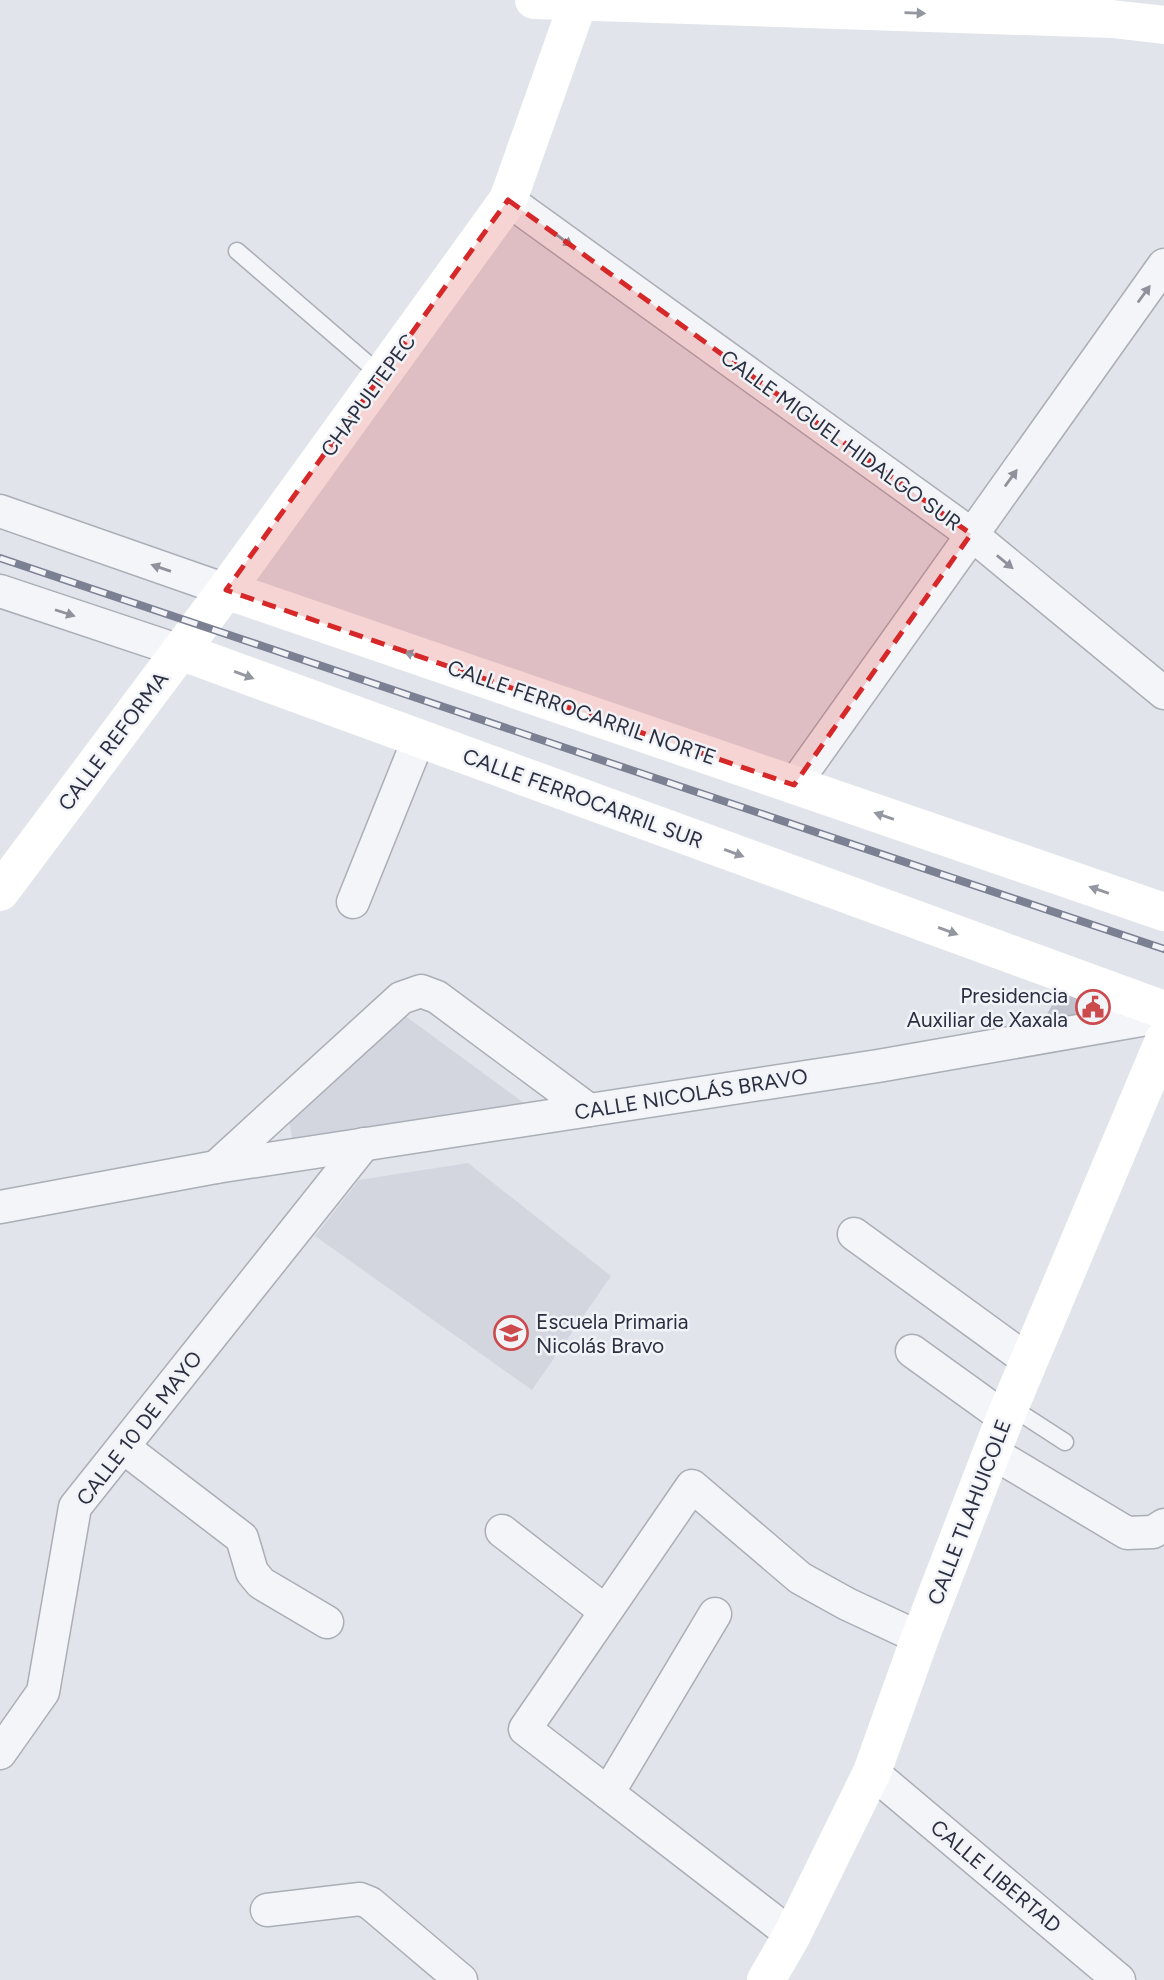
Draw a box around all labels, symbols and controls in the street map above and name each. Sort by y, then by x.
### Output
one-way arrow [905,7,927,18]
one-way arrow [555,232,573,246]
one-way arrow [1136,285,1150,303]
street label: CHAPULTEPEC [315,329,421,461]
street label: CALLE MIGUEL HIDALGO SUR [716,344,966,536]
one-way arrow [1004,469,1018,488]
one-way arrow [995,554,1013,569]
one-way arrow [151,562,172,573]
one-way arrow [54,608,75,619]
one-way arrow [403,649,424,660]
street label: CALLE FERROCARRIL NORTE [444,654,720,770]
street label: CALLE REFORMA [53,667,173,815]
one-way arrow [234,670,255,681]
street label: CALLE FERROCARRIL SUR [460,743,706,853]
one-way arrow [873,810,894,821]
one-way arrow [724,848,745,859]
one-way arrow [1089,884,1110,894]
one-way arrow [938,926,959,937]
place label: Presidencia Auxiliar de Xaxala [907,983,1068,1032]
public building icon: Presidencia Auxiliar de Xaxala [1074,988,1112,1026]
street label: CALLE NICOLÁS BRAVO [573,1063,809,1125]
place label: Escuela Primaria Nicolás Bravo [536,1309,689,1358]
school or university icon: Escuela Primaria Nicolás Bravo [492,1314,530,1352]
street label: CALLE 10 DE MAYO [71,1346,207,1510]
street label: CALLE TLAHUICOLE [922,1416,1016,1608]
street label: CALLE LIBERTAD [926,1814,1066,1938]

